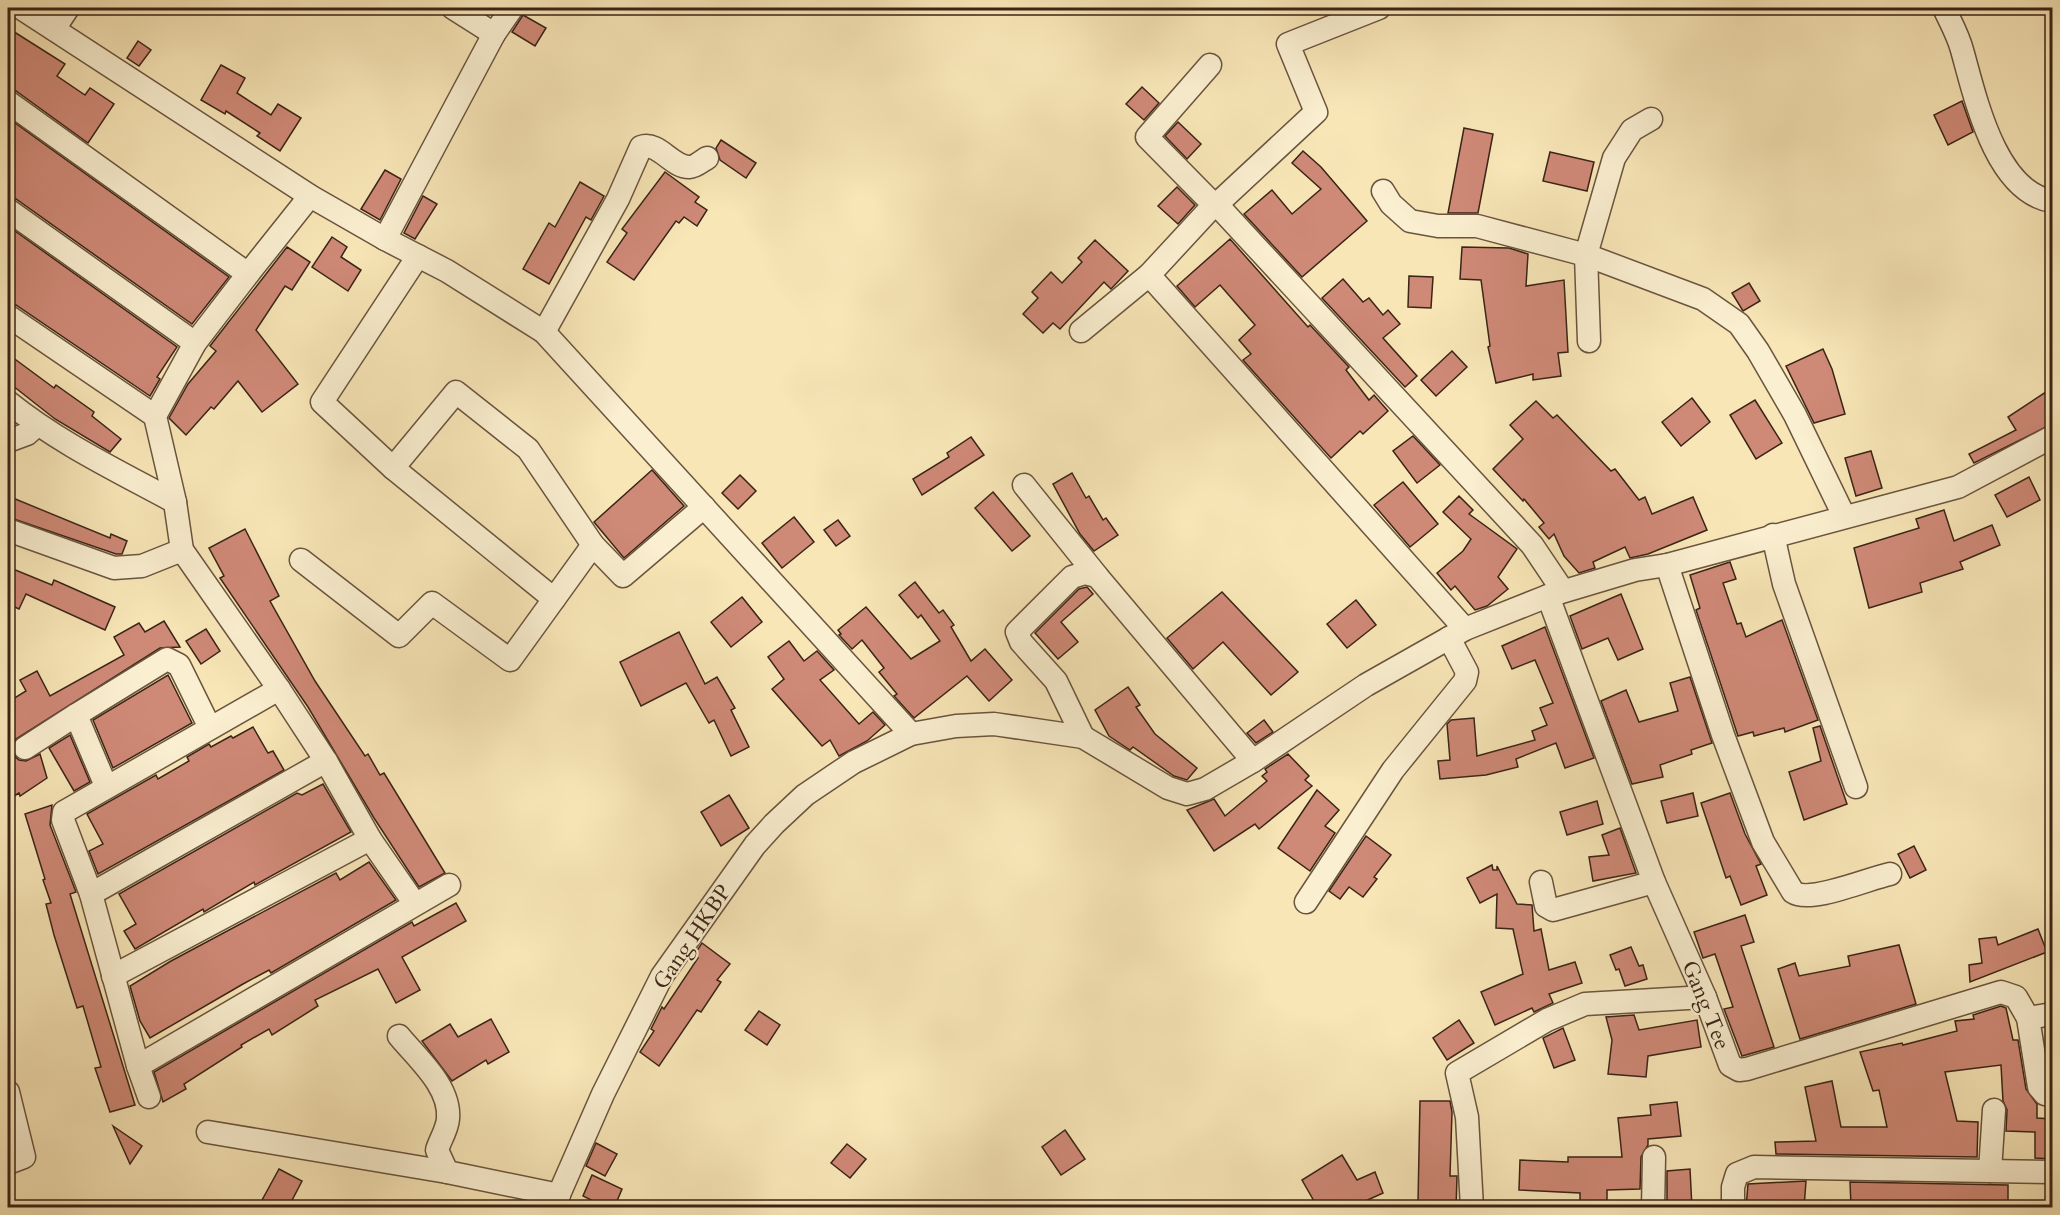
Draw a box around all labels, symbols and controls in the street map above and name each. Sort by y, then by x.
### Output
street label: Gang HKBP [646,879,738,995]
street label: Gang Tee [1675,956,1737,1054]

